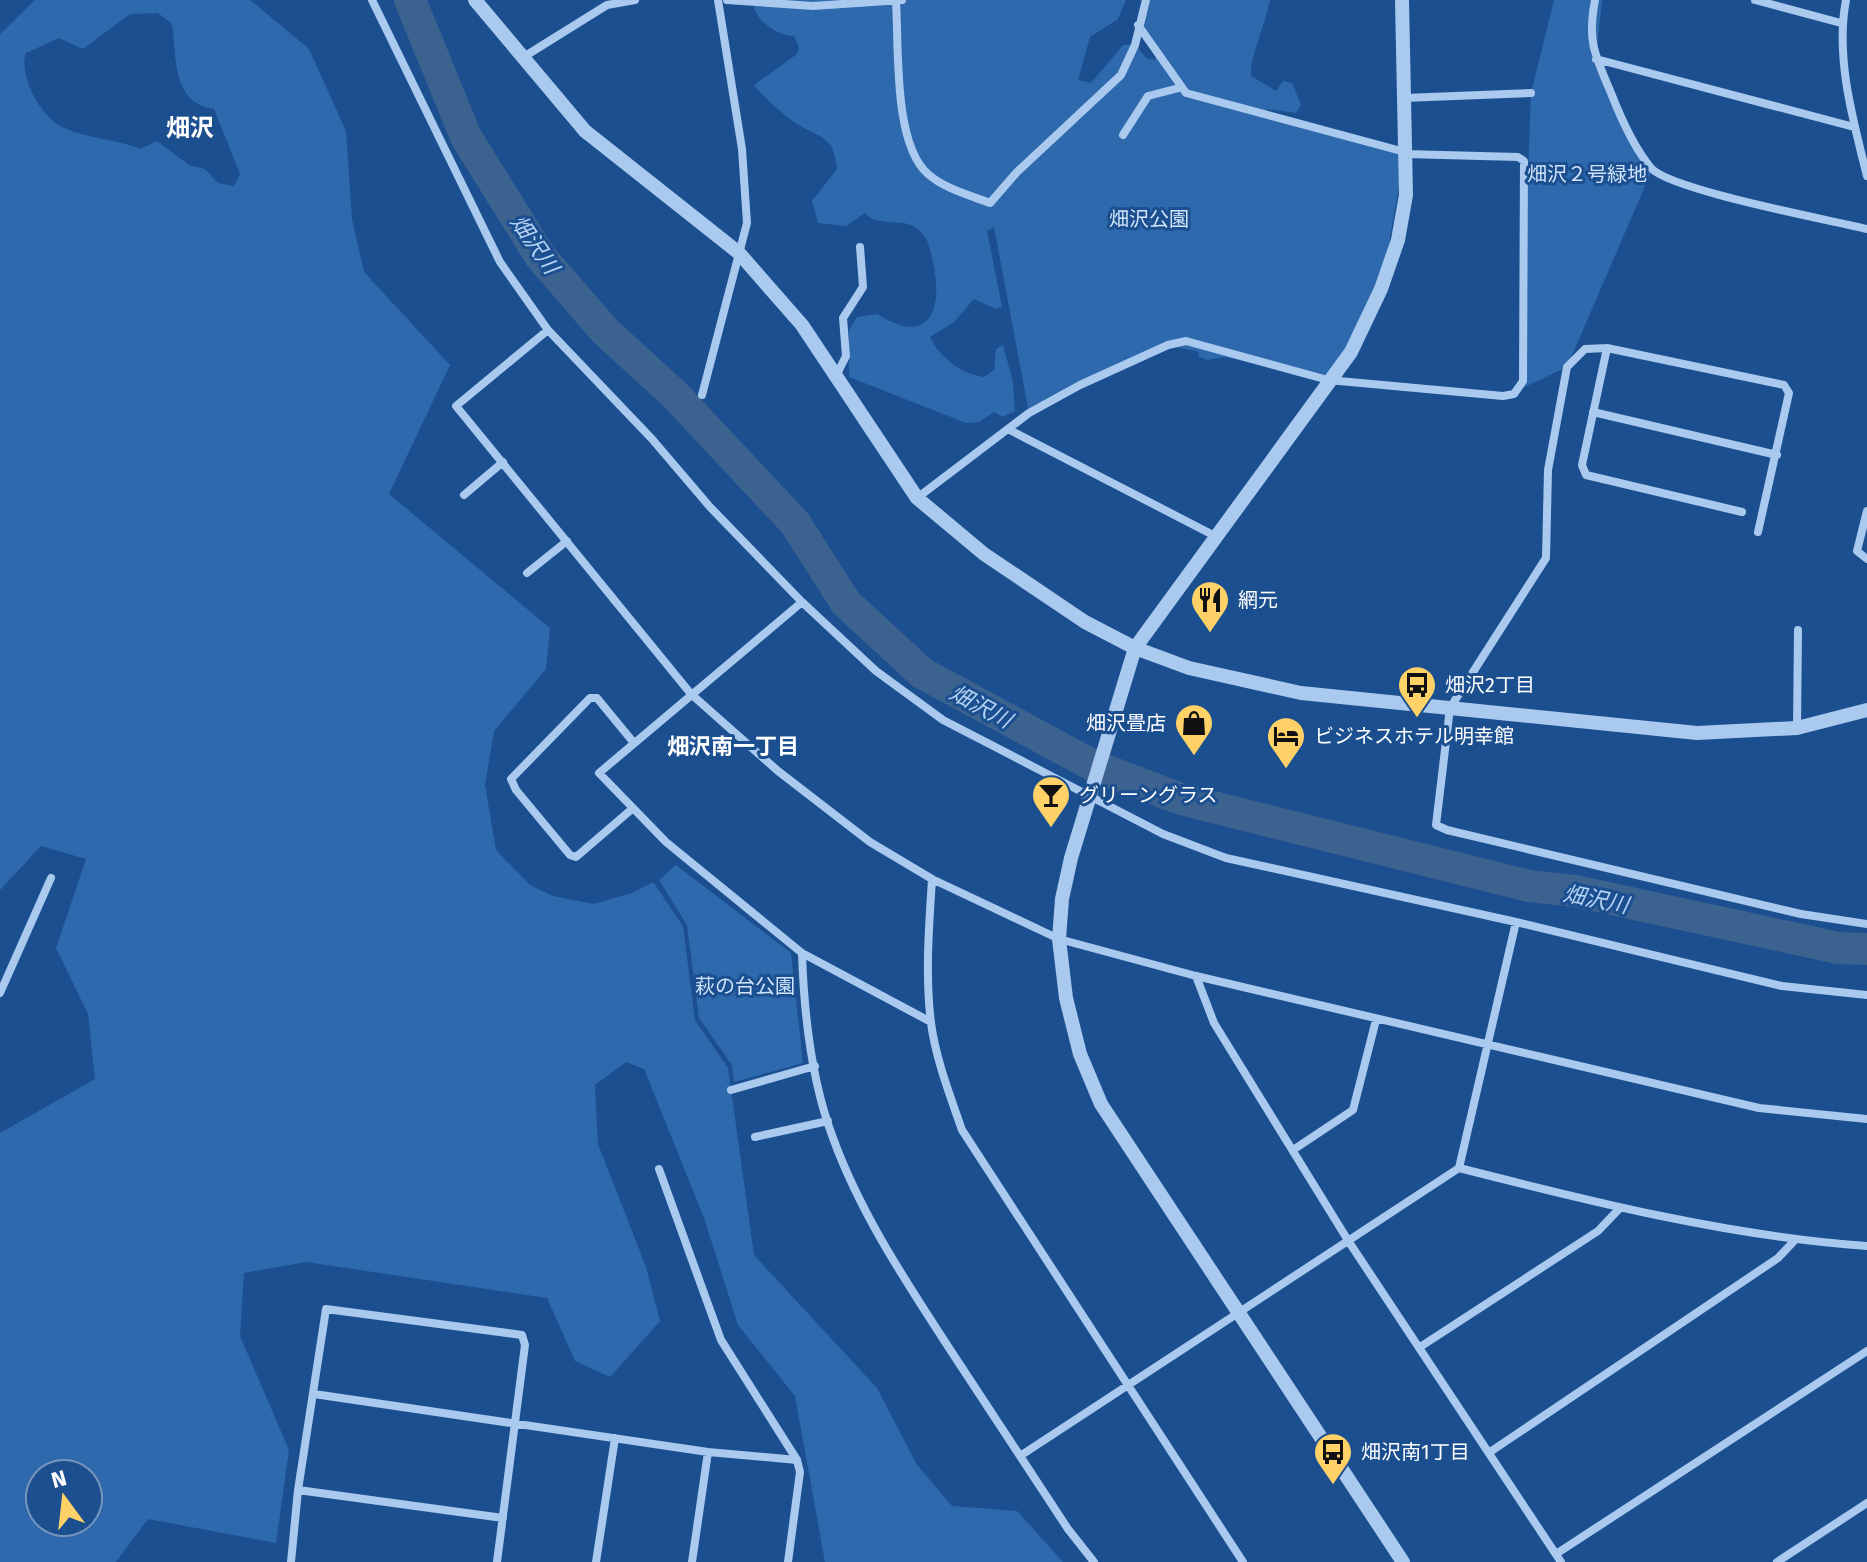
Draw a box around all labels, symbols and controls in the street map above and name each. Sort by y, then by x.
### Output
district label: 畑沢 [166,114,214,142]
park label: 畑沢２号緑地 [1527,162,1647,186]
park label: 畑沢公園 [1109,207,1189,231]
water label: 畑沢川 [505,210,566,281]
restaurant icon: 網元 [1189,579,1231,634]
place label: 網元 [1238,588,1278,612]
bus stop icon: 畑沢2丁目 [1396,664,1438,719]
place label: 畑沢2丁目 [1445,673,1535,697]
water label: 畑沢川 [945,679,1018,735]
shop icon: 畑沢畳店 [1173,702,1215,757]
place label: 畑沢畳店 [1086,711,1166,735]
hotel icon: ビジネスホテル明幸館 [1265,715,1307,770]
place label: ビジネスホテル明幸館 [1314,724,1514,748]
district label: 畑沢南一丁目 [667,733,799,760]
bar icon: グリーングラス [1030,774,1072,829]
place label: グリーングラス [1079,783,1218,807]
water label: 畑沢川 [1561,880,1633,919]
park label: 萩の台公園 [695,974,795,998]
bus stop icon: 畑沢南1丁目 [1312,1431,1354,1486]
place label: 畑沢南1丁目 [1361,1440,1470,1464]
north arrow [24,1458,104,1538]
text: N [48,1464,69,1494]

